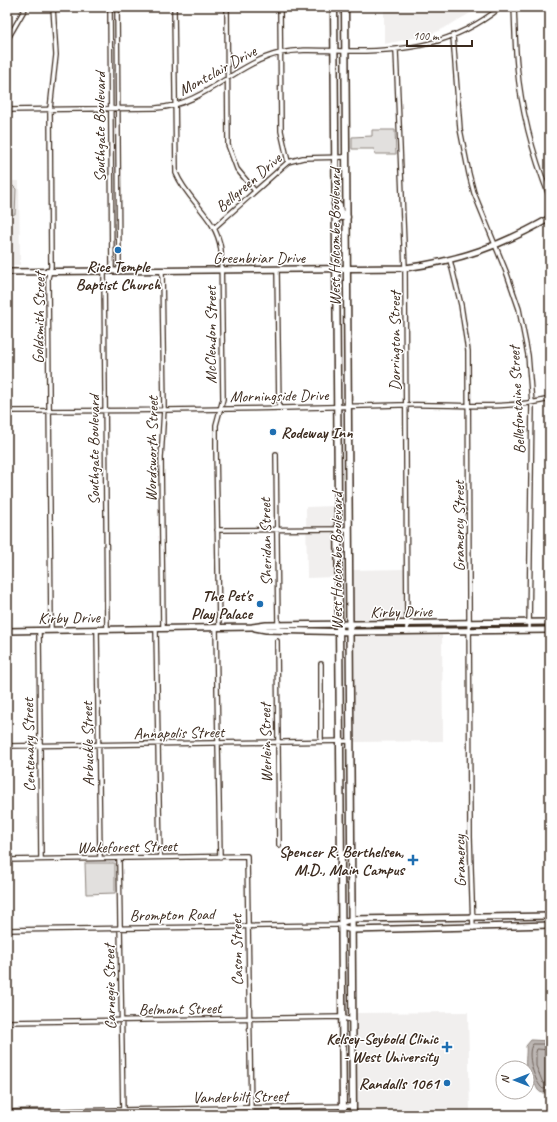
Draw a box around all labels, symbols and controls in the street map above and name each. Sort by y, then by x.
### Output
scale bar [407,22,472,48]
text: 100 m [413,28,440,44]
street label: Montclair Drive [175,40,262,100]
street label: Southgate Boulevard [90,69,110,182]
street label: Bellgreen Drive [212,148,287,217]
street label: West Holcombe Boulevard [325,166,345,306]
marker: Rice Temple Baptist Church [113,245,123,255]
street label: Greenbriar Drive [213,248,307,268]
place label: Rice Temple Baptist Church [76,257,161,295]
street label: Goldsmith Street [28,270,50,364]
street label: McClendon Street [201,285,221,384]
street label: Dorrington Street [385,289,405,391]
street label: Bellefontaine Street [504,343,530,454]
street label: Morningside Drive [230,385,330,407]
street label: Southgate Boulevard [84,392,104,505]
street label: Wordsworth Street [141,394,163,502]
place label: Rodeway Inn [281,423,353,443]
marker: Rodeway Inn [268,427,278,437]
street label: Gramercy Street [449,479,469,571]
street label: West Holcombe Boulevard [327,490,347,630]
street label: Sheridan Street [255,496,277,586]
place label: The Pet's Play Palace [191,586,254,624]
marker: The Pet's Play Palace [255,599,265,609]
street label: Kirby Drive [370,601,434,623]
street label: Kirby Drive [38,607,102,629]
street label: Centenary Street [18,696,40,792]
street label: Arbuckle Street [77,700,99,786]
street label: Werlein Street [255,700,277,783]
street label: Annapolis Street [134,722,226,744]
street label: Gramercy [450,833,470,887]
street label: Wakeforest Street [77,836,179,858]
place label: Spencer R. Berthelsen, M.D., Main Campus [279,842,405,880]
marker: Spencer R. Berthelsen, M.D., Main Campus [407,854,419,866]
street label: Brompton Road [129,904,217,926]
street label: Cason Street [226,912,248,986]
street label: Carnegie Street [99,941,121,1030]
street label: Belmont Street [138,998,223,1020]
place label: Kelsey-Seybold Clinic - West University [326,1029,440,1067]
marker: Kelsey-Seybold Clinic - West University [441,1041,453,1053]
north arrow [495,1060,535,1100]
place label: Randalls 1061 [359,1074,441,1094]
text: N [498,1074,512,1083]
marker: Randalls 1061 [442,1078,452,1088]
street label: Vanderbilt Street [192,1086,290,1108]

